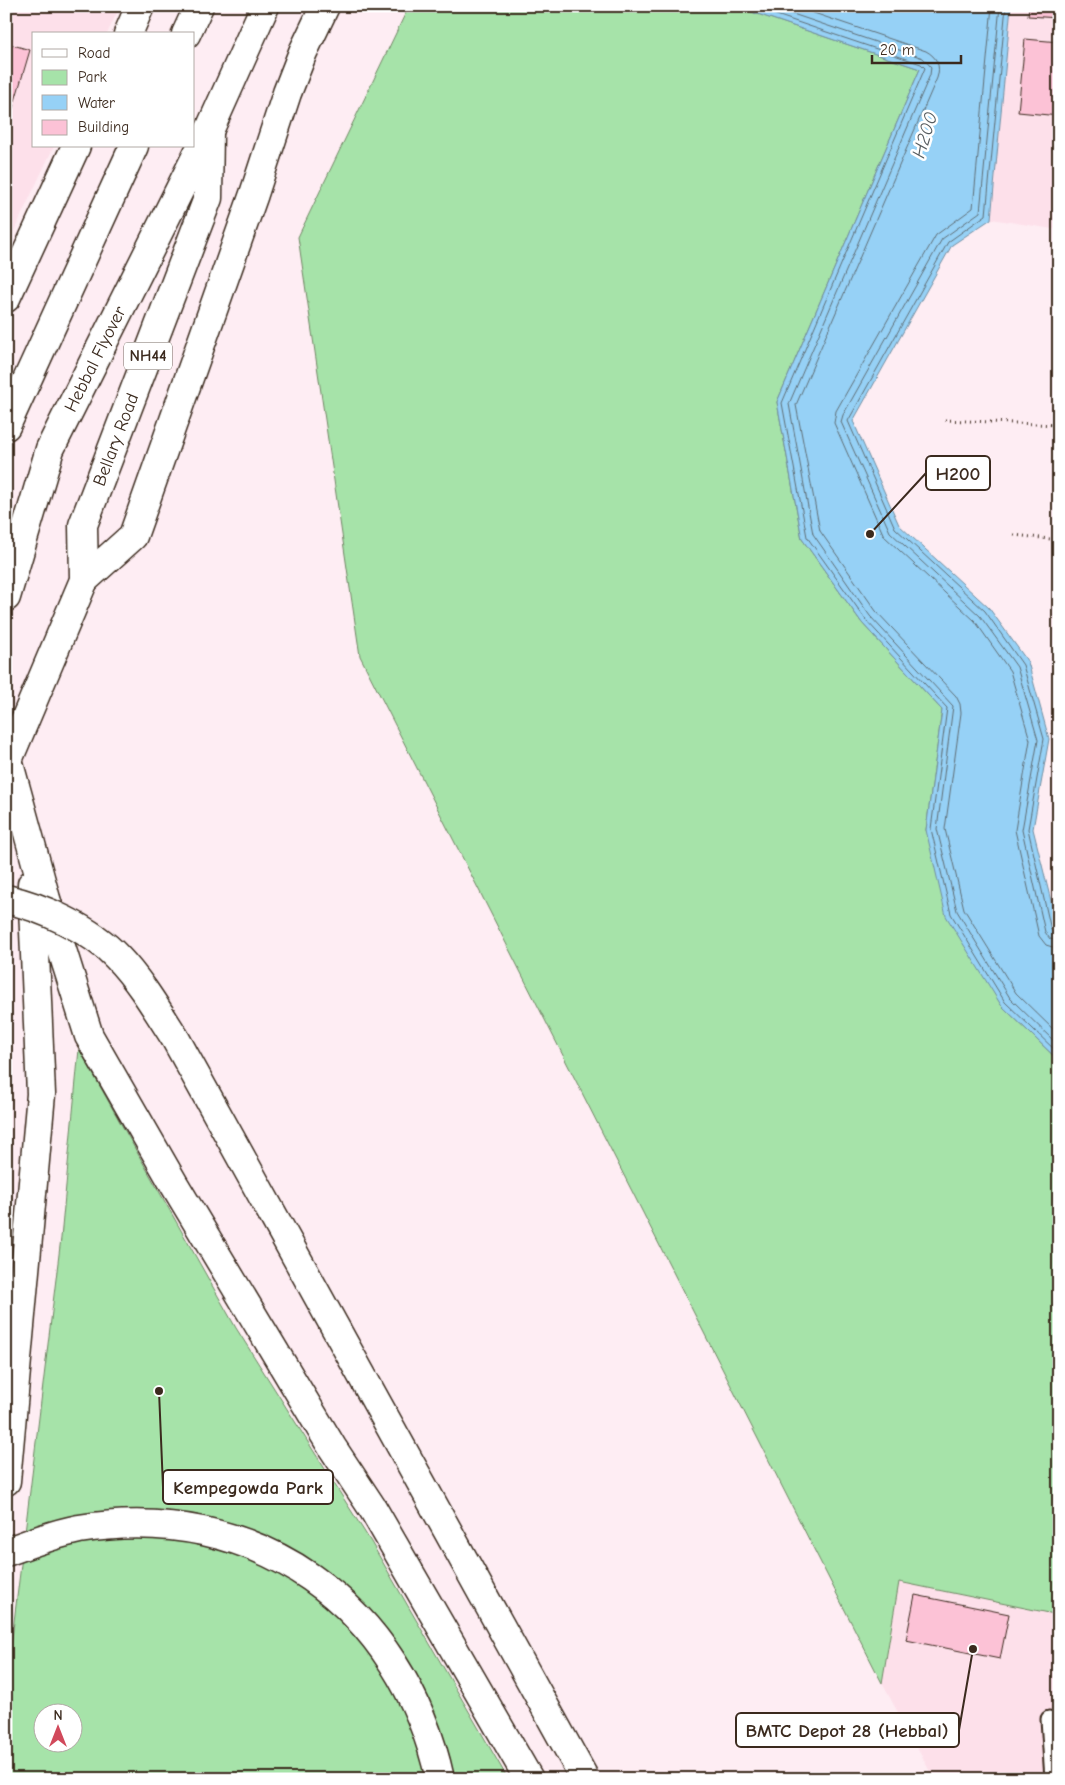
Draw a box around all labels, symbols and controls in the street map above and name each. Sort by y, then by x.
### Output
legend [32,32,195,148]
scale bar [872,32,961,64]
text: 20 m [880,41,914,59]
text: Road [78,44,110,62]
text: Park [78,68,107,86]
text: Water [78,94,115,112]
water label: H200 [908,109,942,161]
text: Building [78,118,129,136]
street label: Hebbal Flyover [60,302,131,415]
road number: NH44 [124,342,172,370]
street label: Bellary Road [88,390,143,489]
callout: H200 [926,456,990,490]
text: H200 [936,463,980,485]
callout: Kempegowda Park [163,1470,333,1504]
text: Kempegowda Park [173,1477,324,1499]
north arrow [32,1702,82,1752]
text: N [53,1707,63,1724]
callout: BMTC Depot 28 (Hebbal) [736,1713,959,1747]
text: BMTC Depot 28 (Hebbal) [746,1720,949,1742]

